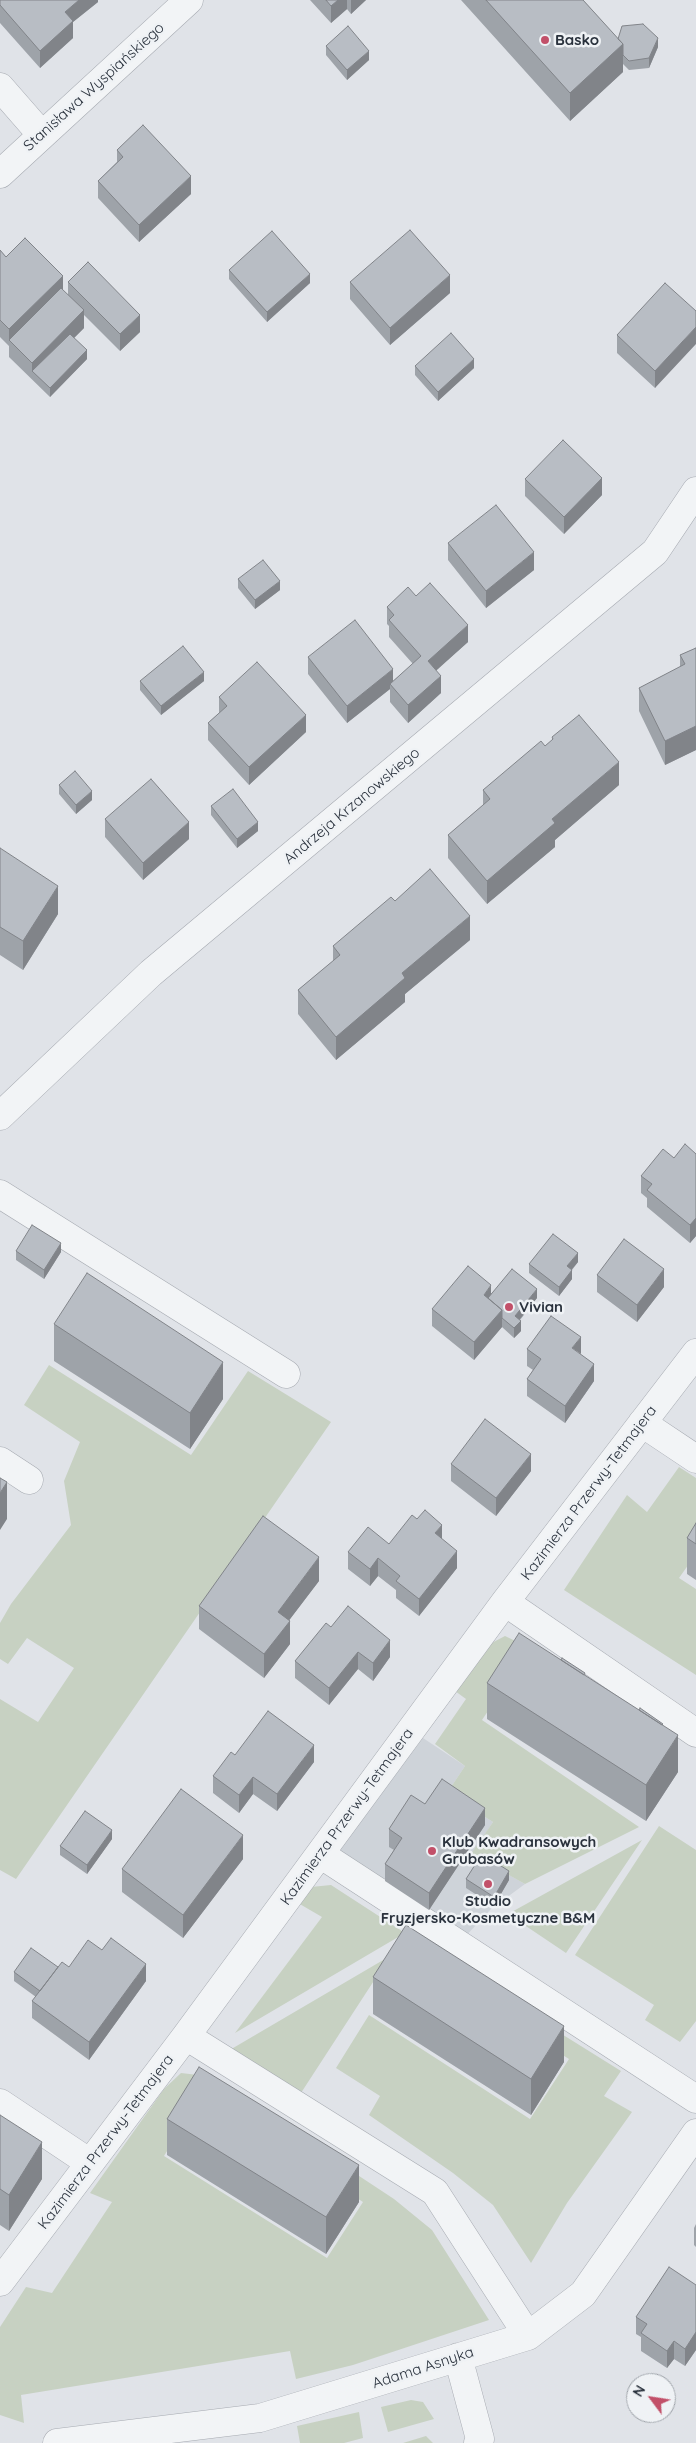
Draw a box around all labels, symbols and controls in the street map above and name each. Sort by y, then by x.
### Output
street label: Stanisława Wyspiańskiego [20,19,168,155]
place label: Basko [555,31,599,49]
marker: Basko [539,34,551,46]
street label: Andrzeja Krzanowskiego [280,744,424,868]
place label: Vivian [519,1298,563,1316]
marker: Vivian [503,1301,515,1313]
street label: Kazimierza Przerwy-Tetmajera [517,1402,661,1584]
street label: Kazimierza Przerwy-Tetmajera [277,1725,417,1909]
place label: Klub Kwadransowych Grubasów [442,1833,596,1868]
marker: Klub Kwadransowych Grubasów [426,1845,438,1857]
marker: Studio Fryzjersko-Kosmetyczne B&M [482,1878,494,1890]
place label: Studio Fryzjersko-Kosmetyczne B&M [381,1892,595,1927]
street label: Kazimierza Przerwy-Tetmajera [34,2051,178,2233]
street label: Adama Asnyka [370,2343,476,2393]
north arrow [626,2373,676,2423]
text: N [629,2382,649,2400]

